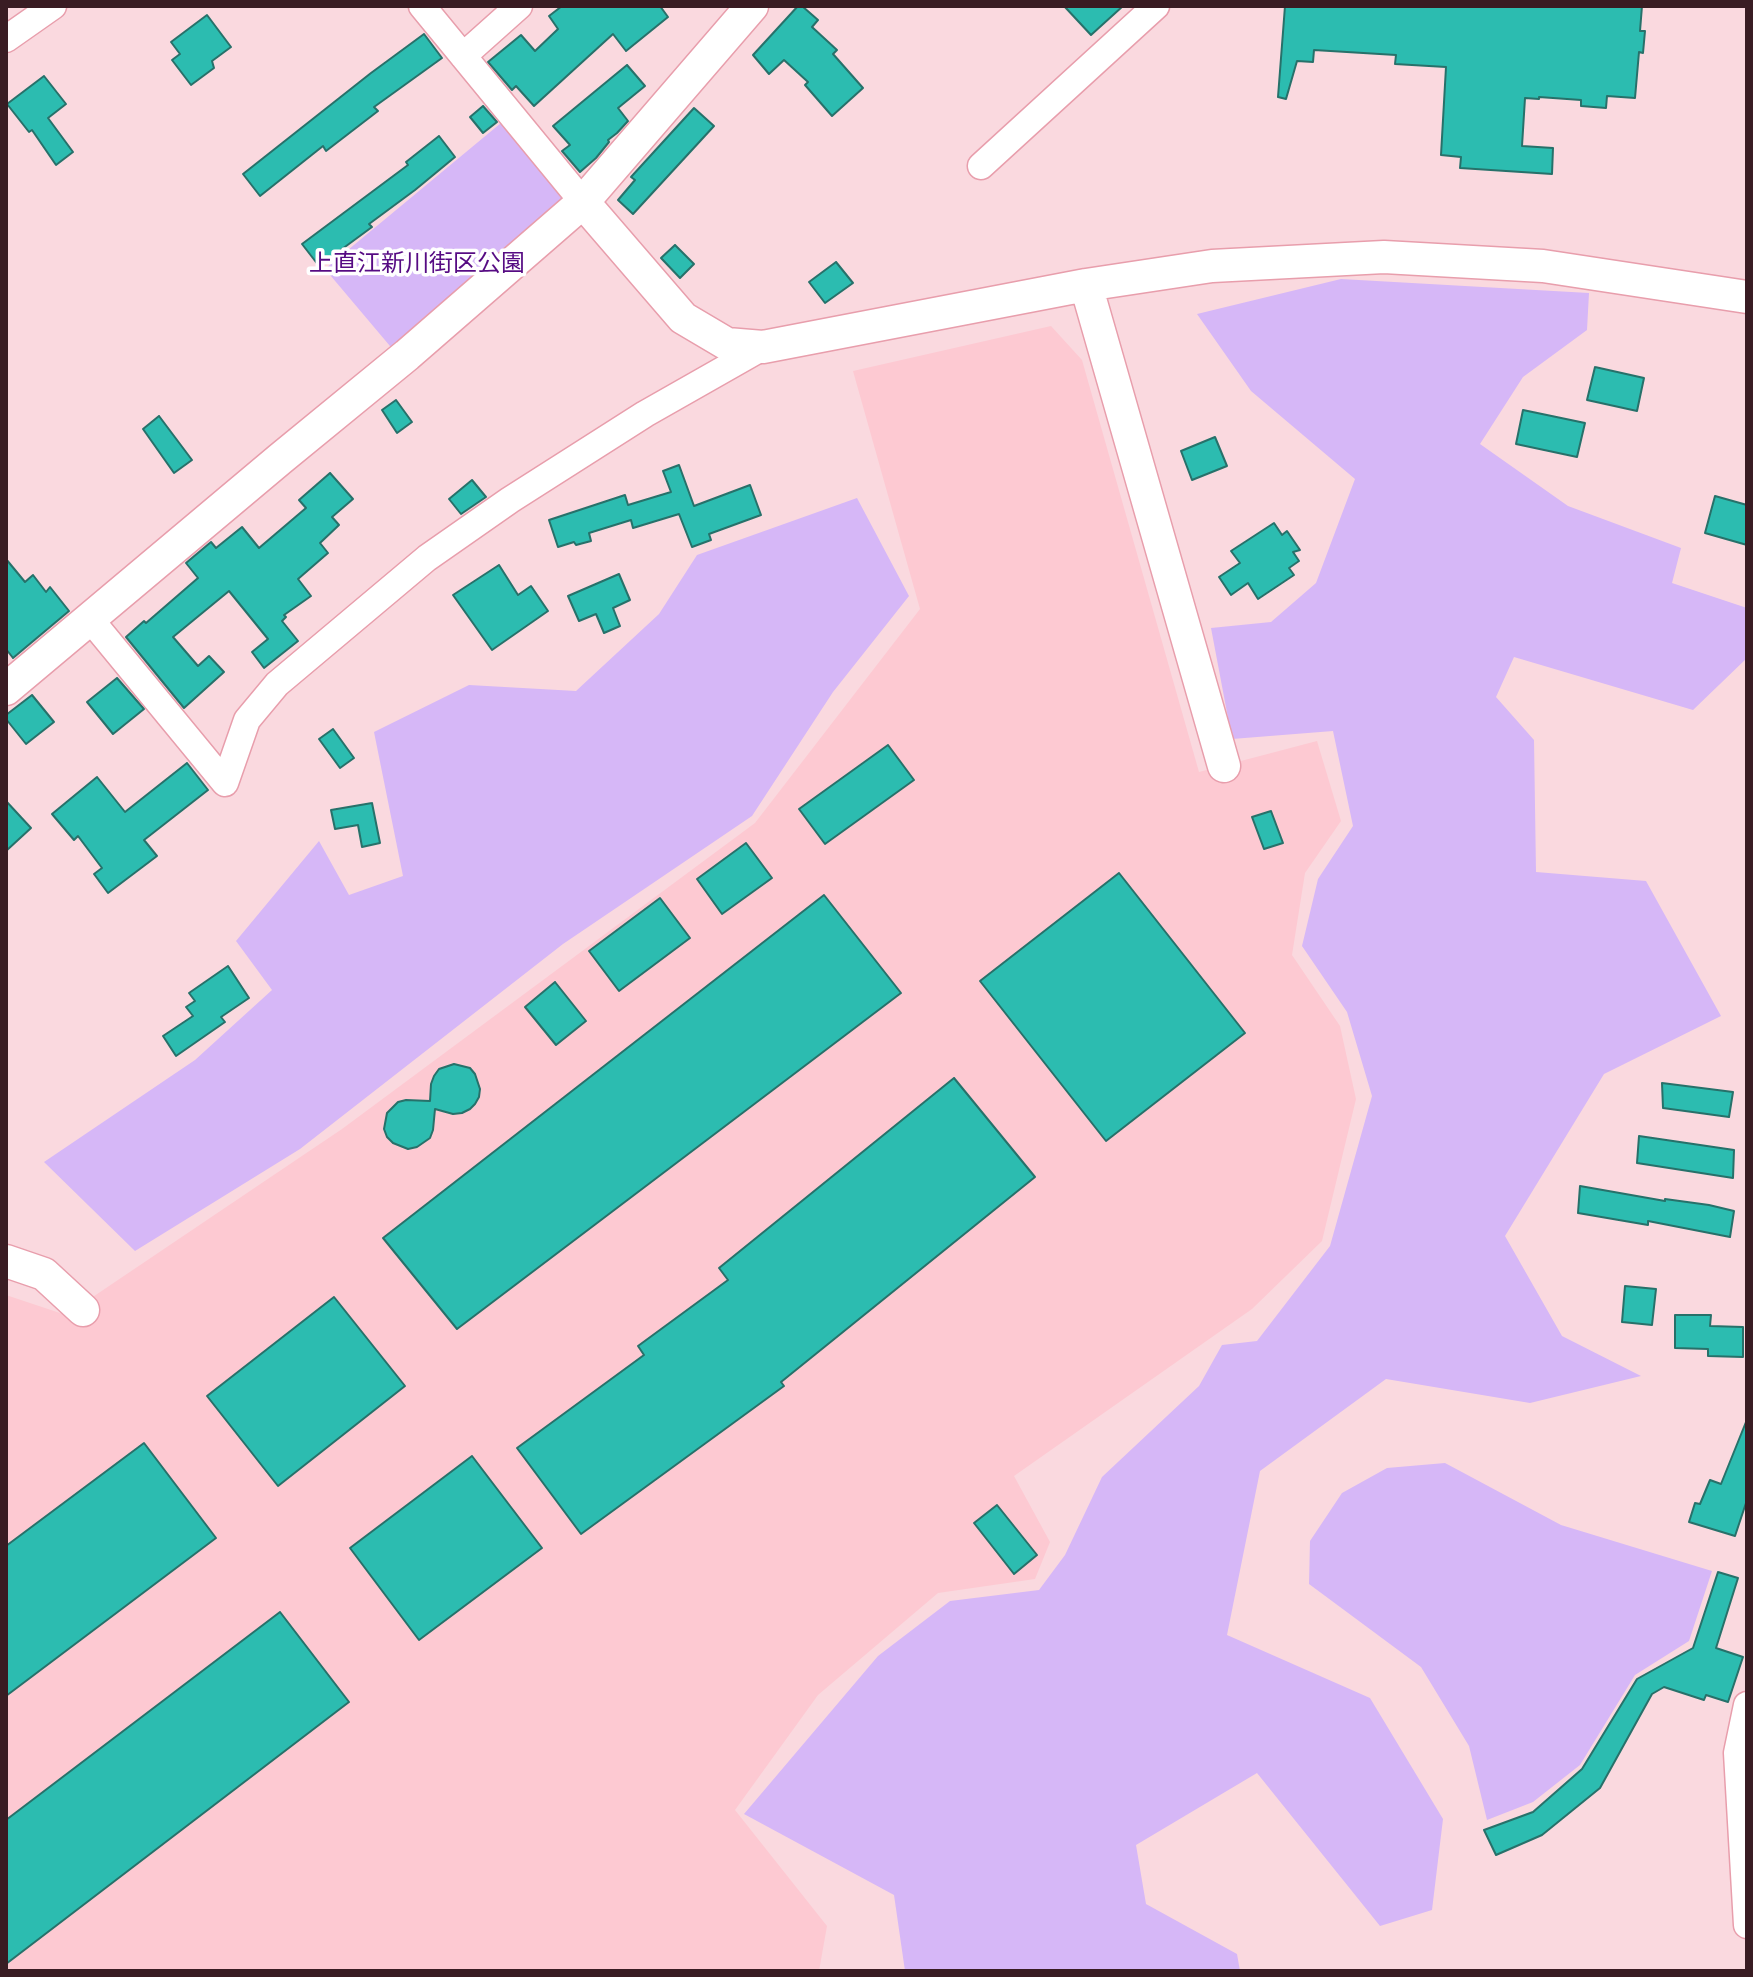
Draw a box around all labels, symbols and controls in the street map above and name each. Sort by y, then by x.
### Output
park label: 上直江新川街区公園 [309,249,525,277]

